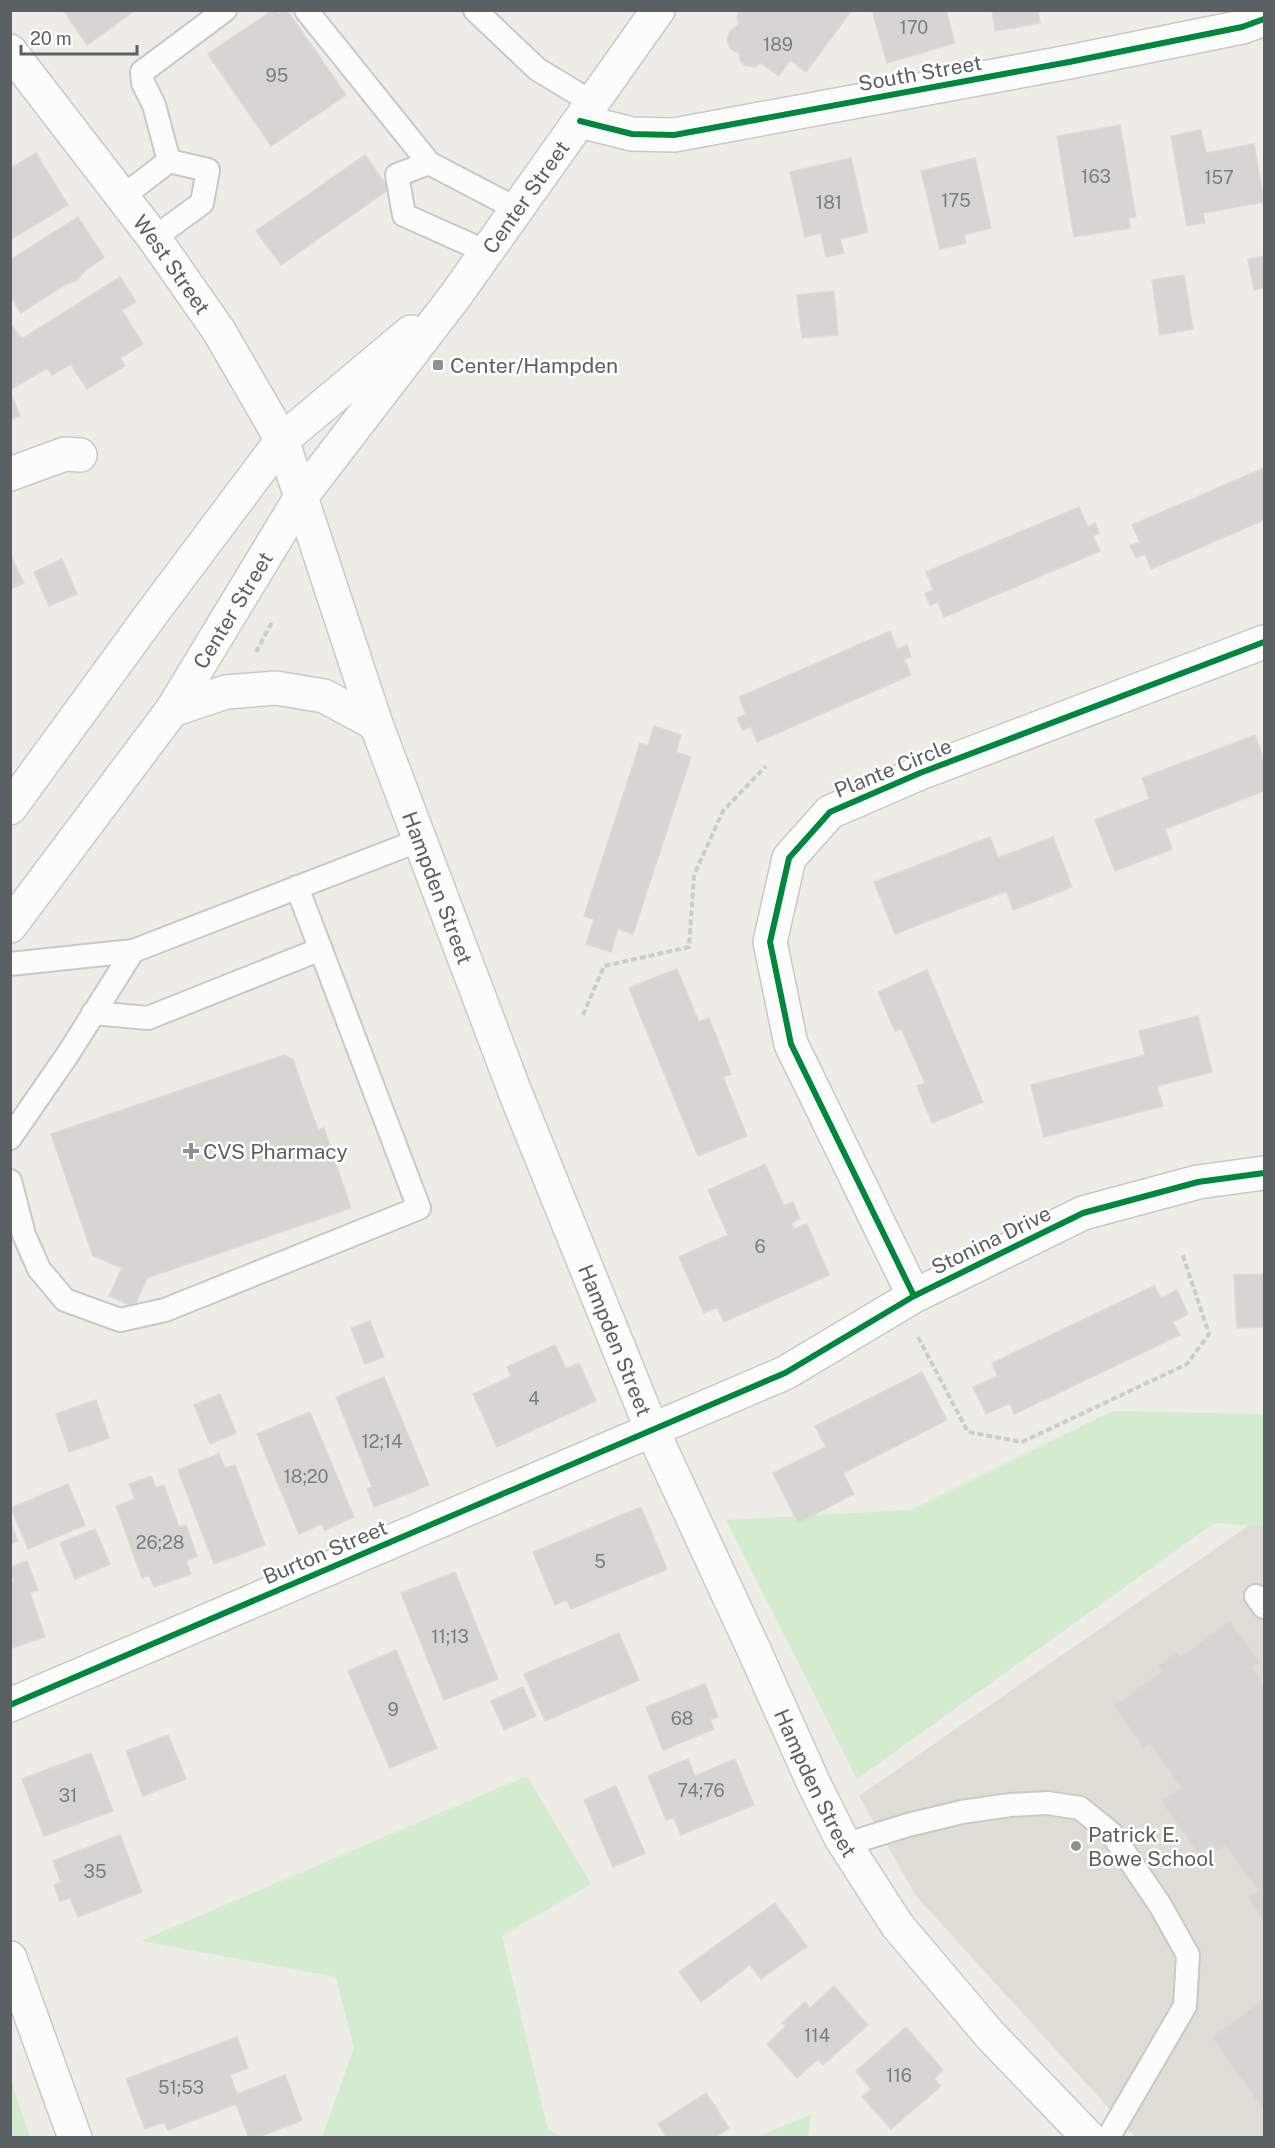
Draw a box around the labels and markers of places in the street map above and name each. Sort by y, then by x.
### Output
place label: Center/Hampden [450,353,618,378]
marker: Center/Hampden [431,358,445,372]
place label: CVS Pharmacy [203,1139,348,1164]
marker: CVS Pharmacy [184,1144,198,1158]
place label: Patrick E. Bowe School [1088,1822,1214,1871]
marker: Patrick E. Bowe School [1069,1839,1083,1853]

